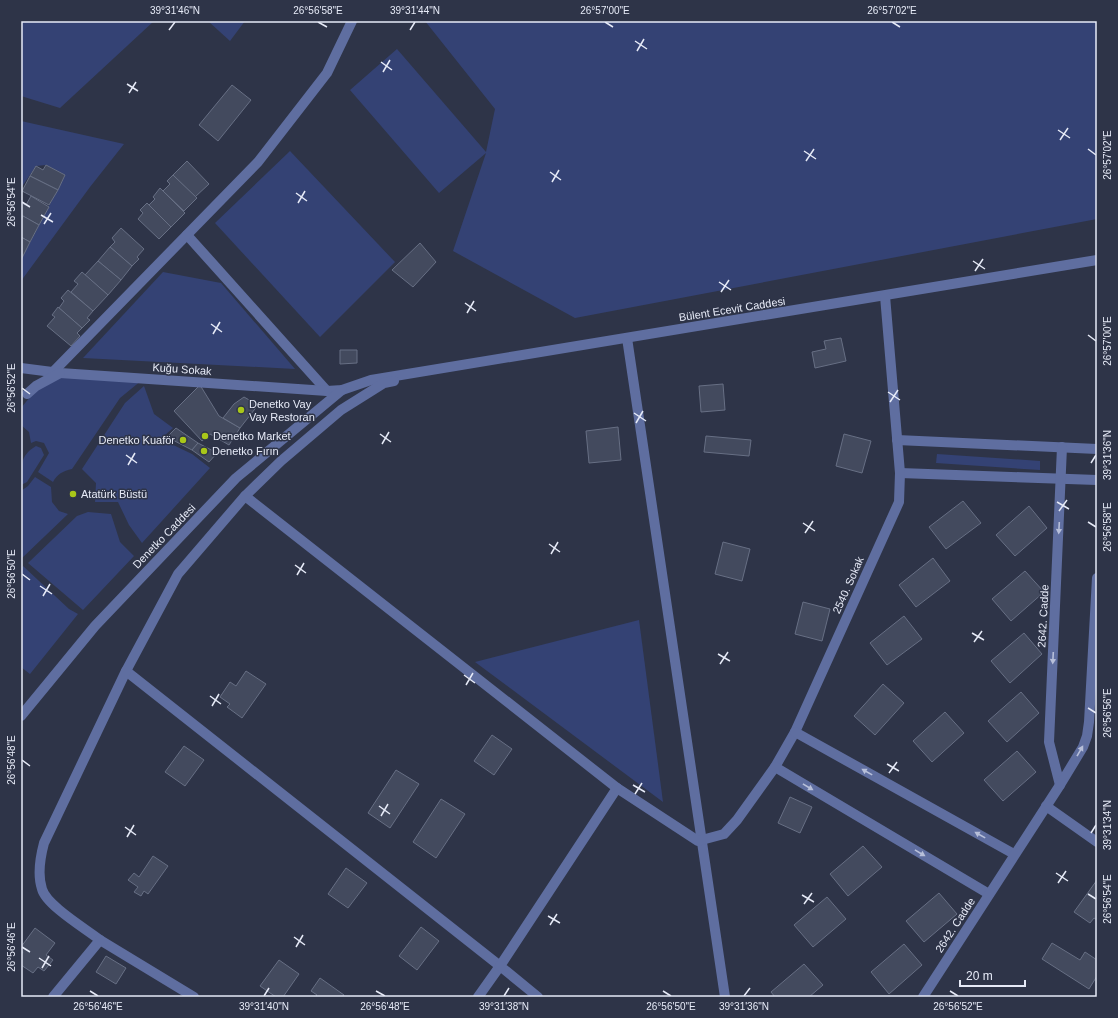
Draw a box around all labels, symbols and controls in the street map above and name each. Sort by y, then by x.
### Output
text: 39°31'46"N [150,5,200,16]
text: 26°56'58"E [293,5,343,16]
text: 39°31'44"N [390,5,440,16]
text: 26°57'00"E [580,5,630,16]
text: 26°57'02"E [867,5,917,16]
text: 26°57'02"E [1102,130,1113,180]
text: 26°56'54"E [6,177,17,227]
street label: Bülent Ecevit Caddesi [678,295,786,323]
text: 26°57'00"E [1102,316,1113,366]
street label: Kuğu Sokak [152,361,212,377]
text: 26°56'52"E [6,363,17,413]
place label: Denetko Vay Vay Restoran [249,398,315,423]
marker: Denetko Vay Vay Restoran [236,405,246,415]
place label: Denetko Market [213,430,291,442]
text: 39°31'36"N [1102,430,1113,480]
marker: Denetko Market [200,431,210,441]
place label: Denetko Kuaför [99,434,175,446]
marker: Denetko Kuaför [178,435,188,445]
place label: Denetko Fırın [212,445,279,457]
marker: Denetko Fırın [199,446,209,456]
place label: Atatürk Büstü [81,488,147,500]
marker: Atatürk Büstü [68,489,78,499]
street label: Denetko Caddesi [130,501,198,571]
text: 26°56'58"E [1102,502,1113,552]
one-way arrow [1056,522,1062,535]
text: 26°56'50"E [6,549,17,599]
street label: 2540. Sokak [830,554,866,615]
street label: 2642. Cadde [1035,584,1051,648]
one-way arrow [1049,652,1056,664]
text: 26°56'56"E [1102,688,1113,738]
text: 26°56'48"E [6,735,17,785]
one-way arrow [1076,745,1083,757]
one-way arrow [861,768,872,775]
one-way arrow [802,783,814,790]
text: 39°31'34"N [1102,800,1113,850]
one-way arrow [974,832,986,839]
one-way arrow [914,850,926,857]
text: 26°56'54"E [1102,874,1113,924]
street label: 2642. Cadde [933,895,977,955]
text: 26°56'46"E [6,922,17,972]
scale bar [960,962,1025,988]
text: 20 m [966,969,993,983]
text: 26°56'46"E [73,1001,123,1012]
text: 39°31'40"N [239,1001,289,1012]
text: 26°56'48"E [360,1001,410,1012]
text: 39°31'38"N [479,1001,529,1012]
text: 26°56'50"E [646,1001,696,1012]
text: 39°31'36"N [719,1001,769,1012]
text: 26°56'52"E [933,1001,983,1012]

